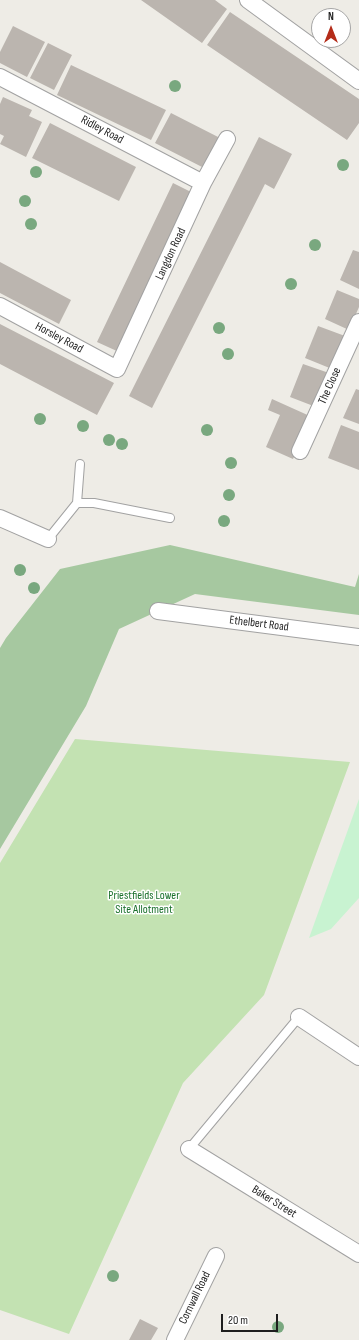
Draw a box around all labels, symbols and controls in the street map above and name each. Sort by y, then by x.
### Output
north arrow [311,8,351,48]
text: N [328,10,334,23]
street label: Ridley Road [78,113,126,147]
street label: Langdon Road [153,226,189,282]
street label: Horsley Road [33,319,85,357]
street label: The Close [316,365,344,407]
street label: Ethelbert Road [228,613,290,635]
park label: Priestfields Lower Site Allotment [108,889,180,917]
street label: Baker Street [249,1183,299,1221]
street label: Cornwall Road [176,1269,214,1327]
scale bar [223,1306,280,1332]
text: 20 m [228,1313,248,1328]

